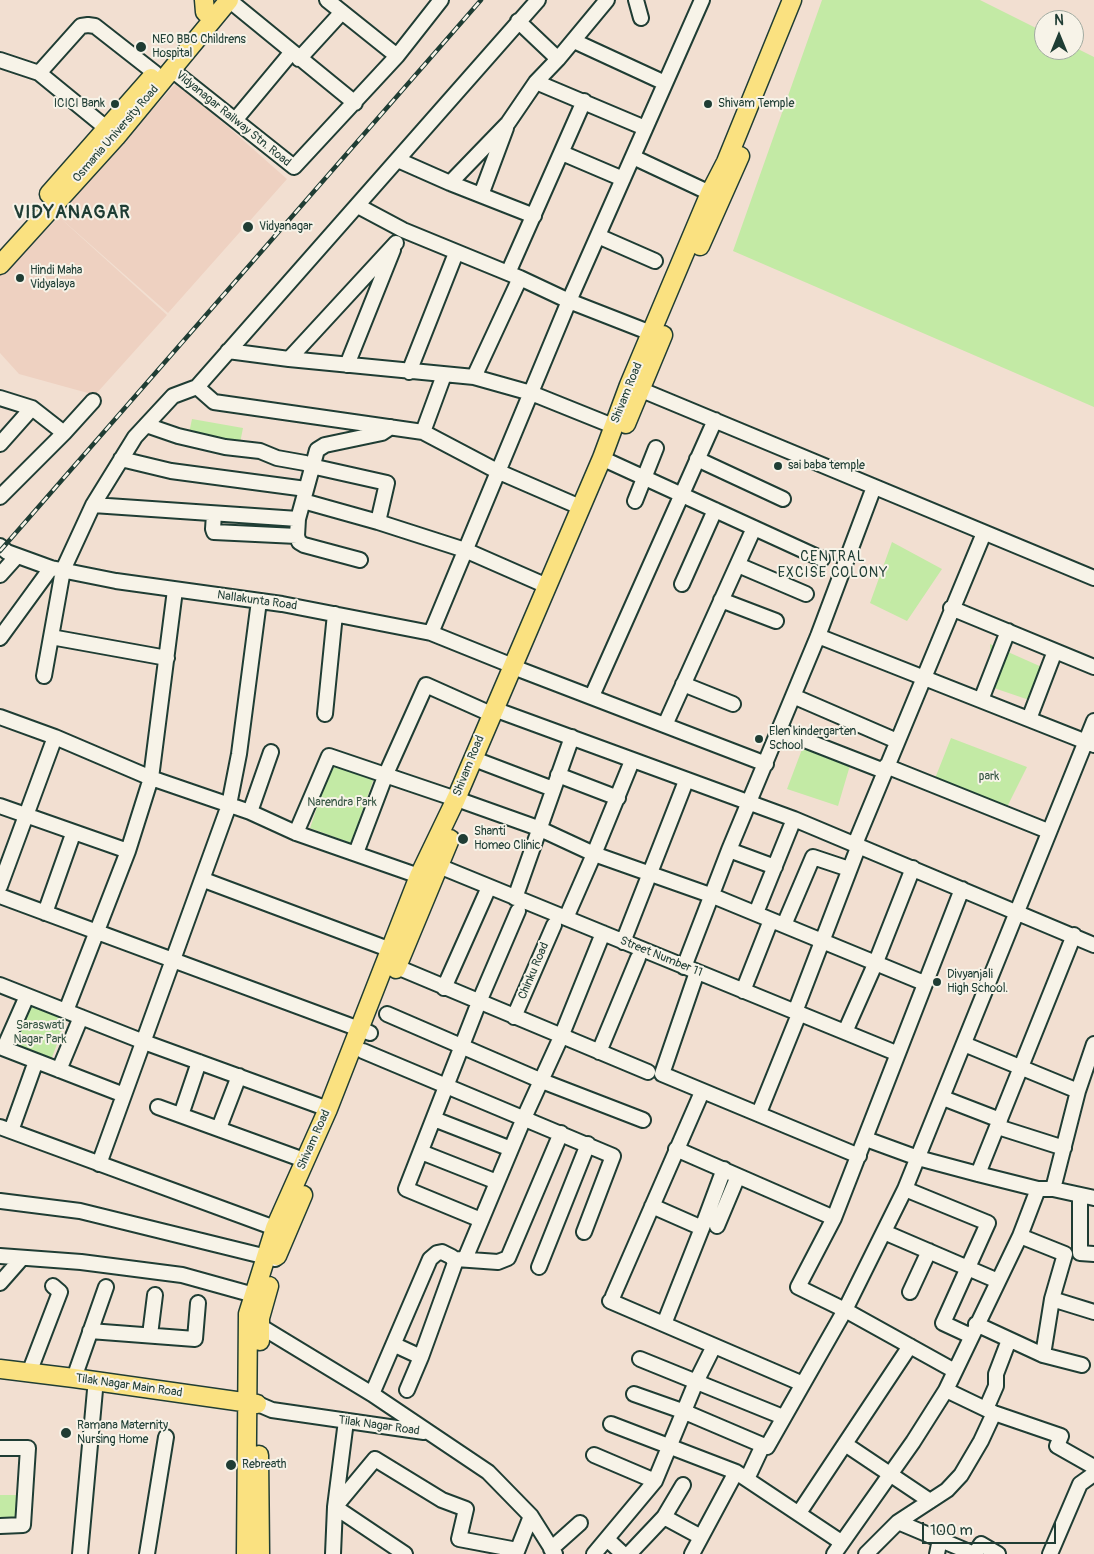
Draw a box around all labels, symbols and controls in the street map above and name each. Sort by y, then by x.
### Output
north arrow [1034,10,1084,60]
text: N [1054,12,1064,29]
place label: NEO BBC Childrens Hospital [152,33,246,61]
marker: NEO BBC Childrens Hospital [134,40,148,54]
street label: Vidyanagar Railway Stn. Road [173,68,293,170]
street label: Osmania University Road [70,83,162,185]
place label: ICICI Bank [54,97,105,111]
place label: Shivam Temple [718,97,794,111]
marker: ICICI Bank [109,98,121,110]
marker: Shivam Temple [702,98,714,110]
district label: VIDYANAGAR [12,202,132,224]
marker: Vidyanagar [241,220,255,234]
place label: Vidyanagar [259,220,313,234]
place label: Hindi Maha Vidyalaya [30,264,82,292]
marker: Hindi Maha Vidyalaya [14,272,26,284]
street label: Shivam Road [608,360,646,426]
place label: sai baba temple [788,459,865,473]
marker: sai baba temple [772,460,784,472]
district label: CENTRAL EXCISE COLONY [776,549,890,582]
street label: Nallakunta Road [216,588,298,614]
place label: Elen kindergarten School [769,725,856,753]
street label: Shivam Road [450,733,488,799]
marker: Elen kindergarten School [753,733,765,745]
park label: park [979,770,999,784]
park label: Narendra Park [307,796,377,810]
place label: Shanti Homeo Clinic [474,825,541,853]
marker: Shanti Homeo Clinic [456,832,470,846]
street label: Street Number 11 [618,934,704,980]
street label: Chinku Road [516,940,552,1002]
place label: Divyanjali High School. [947,968,1008,996]
marker: Divyanjali High School. [931,976,943,988]
park label: Saraswati Nagar Park [13,1019,67,1047]
street label: Shivam Road [294,1108,334,1172]
street label: Tilak Nagar Main Road [75,1371,183,1401]
street label: Tilak Nagar Road [337,1413,421,1439]
place label: Ramana Maternity Nursing Home [77,1419,168,1447]
marker: Ramana Maternity Nursing Home [59,1426,73,1440]
marker: Rebreath [224,1458,238,1472]
place label: Rebreath [242,1458,286,1472]
scale bar [924,1512,1058,1544]
text: 100 m [930,1521,973,1540]

